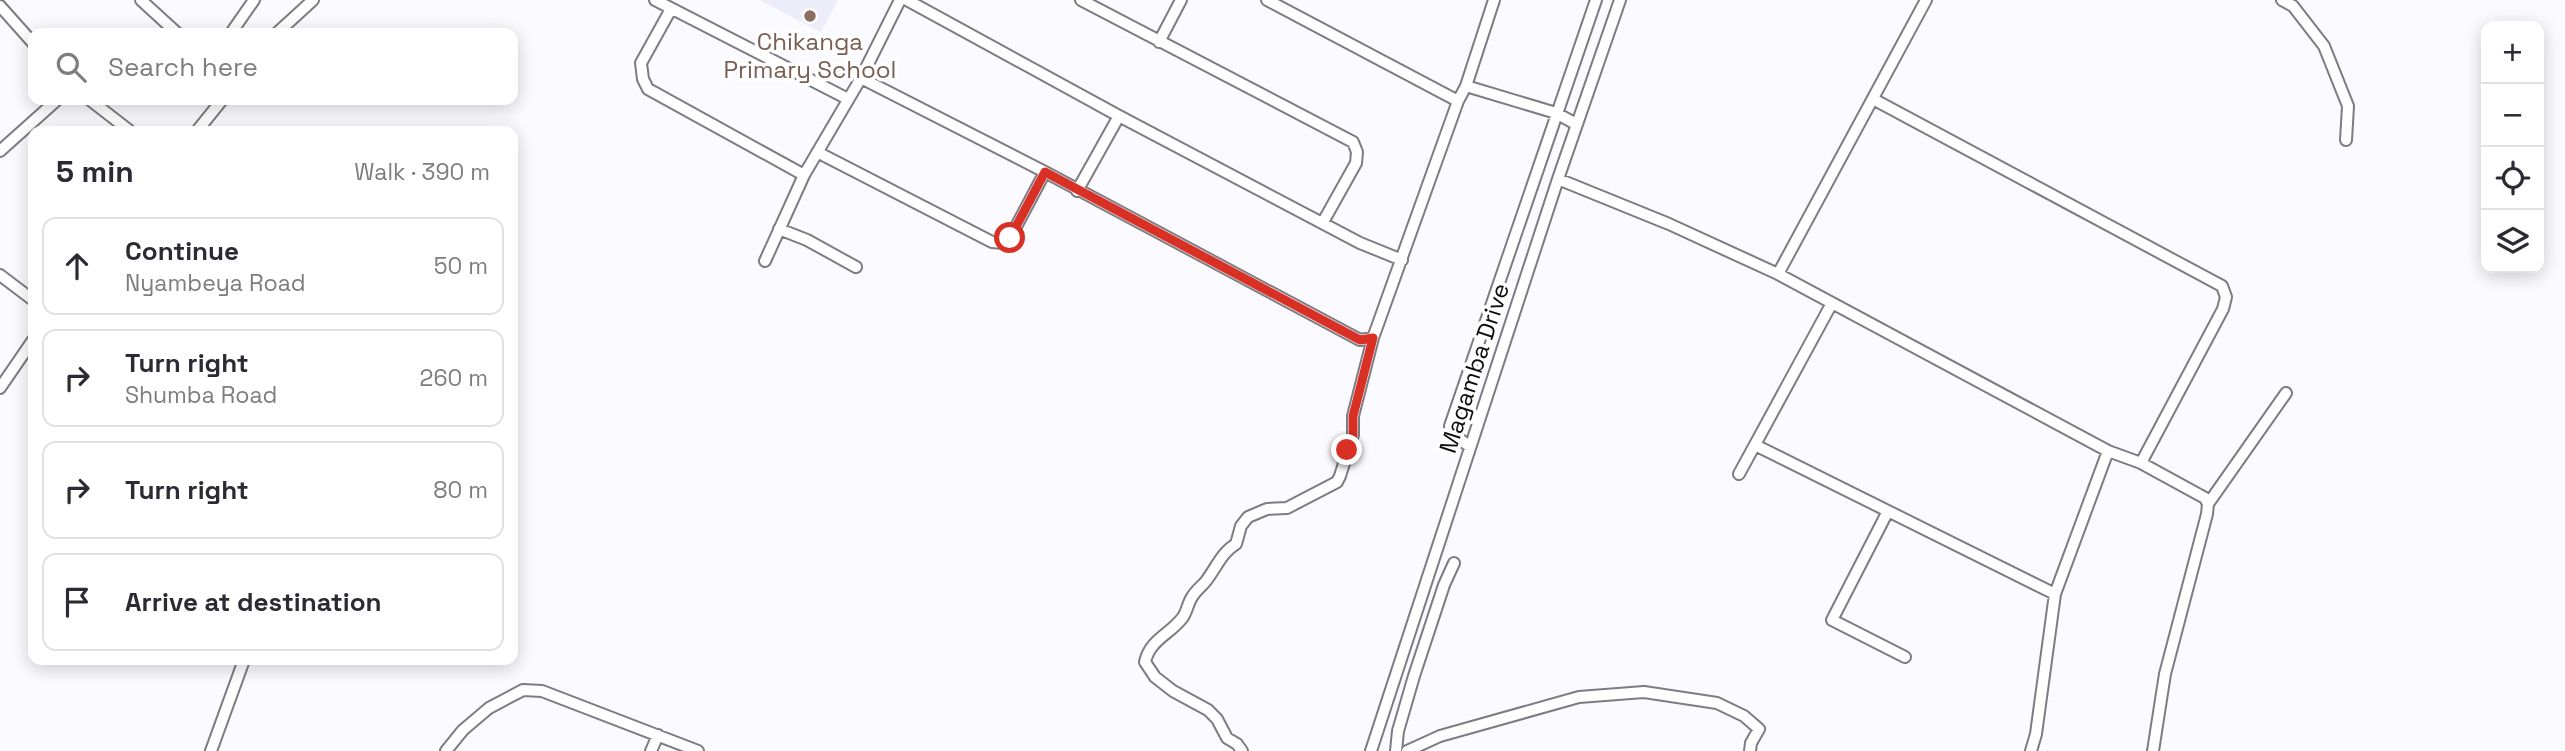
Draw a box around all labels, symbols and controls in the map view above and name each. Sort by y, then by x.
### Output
marker: Chikanga Primary School [802,8,818,24]
map controls [2481,21,2544,273]
button: + [2481,21,2544,84]
place label: Chikanga Primary School [724,26,897,85]
search box [28,28,518,105]
icon: search [52,48,90,86]
text: Search here [108,50,258,84]
button: − [2481,84,2544,147]
button: locate [2481,147,2544,210]
text: 5 min [56,152,134,191]
text: Walk · 390 m [354,157,490,187]
button: layers [2481,210,2544,273]
route start [994,222,1025,253]
text: Continue [125,234,239,268]
icon: ahead [58,247,96,285]
text: 50 m [434,251,488,281]
text: Nyambeya Road [125,268,305,298]
street label: Magamba Drive [1432,279,1516,457]
text: Turn right [125,346,249,380]
icon: right [58,359,96,397]
text: 260 m [420,363,488,393]
text: Shumba Road [125,380,277,410]
route end [1331,434,1362,465]
icon: right [58,471,96,509]
text: Turn right [125,473,249,507]
text: 80 m [433,475,488,505]
icon: arrive [58,583,96,621]
text: Arrive at destination [125,585,382,619]

